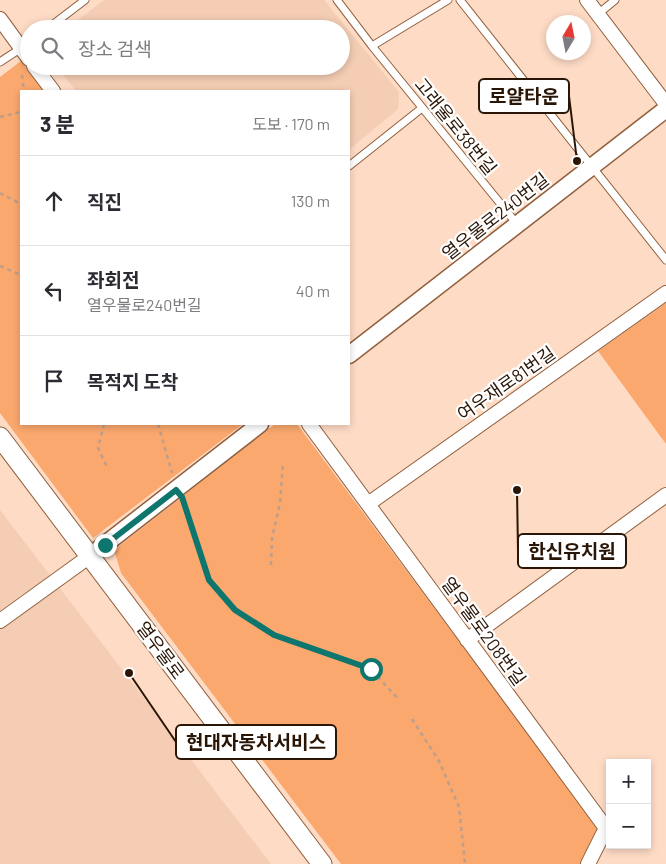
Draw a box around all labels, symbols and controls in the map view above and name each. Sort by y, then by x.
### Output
north arrow [546,15,591,60]
search box [20,20,350,75]
icon: search [38,34,66,62]
text: 장소 검색 [78,37,152,60]
street label: 고래울로38번길 [410,73,502,179]
callout: 로얄타운 [479,79,569,113]
text: 로얄타운 [489,84,559,107]
text: 3 분 [40,111,75,136]
text: 도보 · 170 m [252,114,330,133]
street label: 열우물로240번길 [437,168,553,264]
icon: ahead [40,187,68,215]
text: 직진 [87,190,122,213]
text: 130 m [291,191,330,210]
text: 좌회전 [87,268,139,291]
icon: left [40,277,68,305]
text: 40 m [296,281,330,300]
text: 열우물로240번길 [87,295,202,314]
street label: 여우재로81번길 [453,341,559,425]
icon: arrive [40,367,68,395]
text: 목적지 도착 [87,370,178,393]
route end [94,534,117,557]
callout: 한신유치원 [518,534,626,568]
text: 한신유치원 [528,539,616,562]
street label: 열우물로208번길 [437,573,531,689]
street label: 열우물로 [132,617,190,683]
route start [360,658,383,681]
callout: 현대자동차서비스 [176,725,336,759]
text: 현대자동차서비스 [186,730,326,753]
map controls [606,759,651,849]
button: + [606,759,651,804]
button: − [606,804,651,849]

